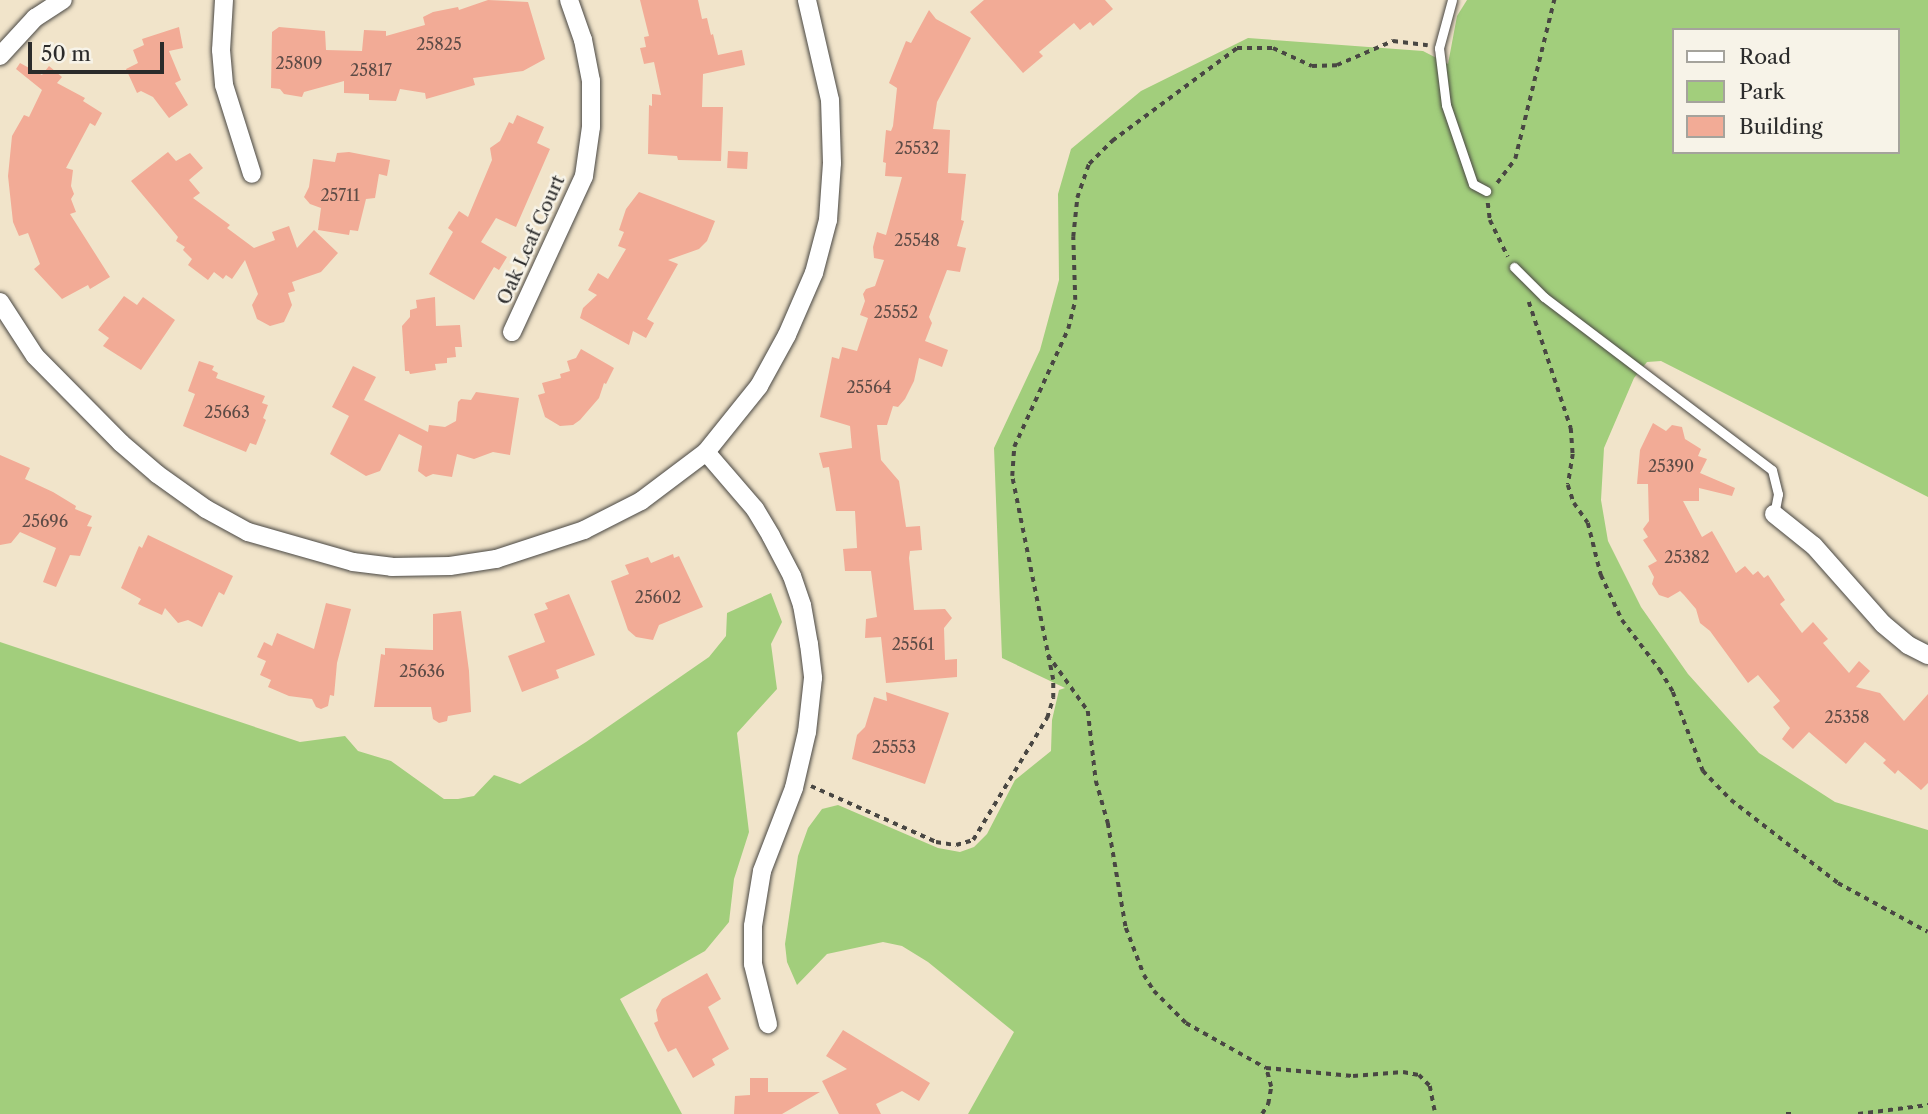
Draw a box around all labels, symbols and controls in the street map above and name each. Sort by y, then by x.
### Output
scale bar [32,28,168,72]
legend [1672,28,1900,154]
house number: 25825 [416,34,462,54]
text: 50 m [41,41,91,66]
text: Road [1739,44,1791,69]
house number: 25809 [276,53,322,73]
house number: 25817 [350,60,392,80]
text: Park [1739,79,1785,104]
text: Building [1739,114,1823,139]
house number: 25532 [895,138,939,158]
street label: Oak Leaf Court [492,172,570,308]
house number: 25711 [320,185,360,205]
house number: 25548 [894,230,940,250]
house number: 25552 [874,302,918,322]
house number: 25564 [846,377,892,397]
house number: 25663 [204,402,250,422]
house number: 25390 [1648,456,1694,476]
house number: 25696 [22,511,68,531]
house number: 25382 [1664,547,1710,567]
house number: 25602 [635,587,681,607]
house number: 25561 [892,634,934,654]
house number: 25636 [399,661,445,681]
house number: 25358 [1825,707,1869,727]
house number: 25553 [872,737,916,757]

